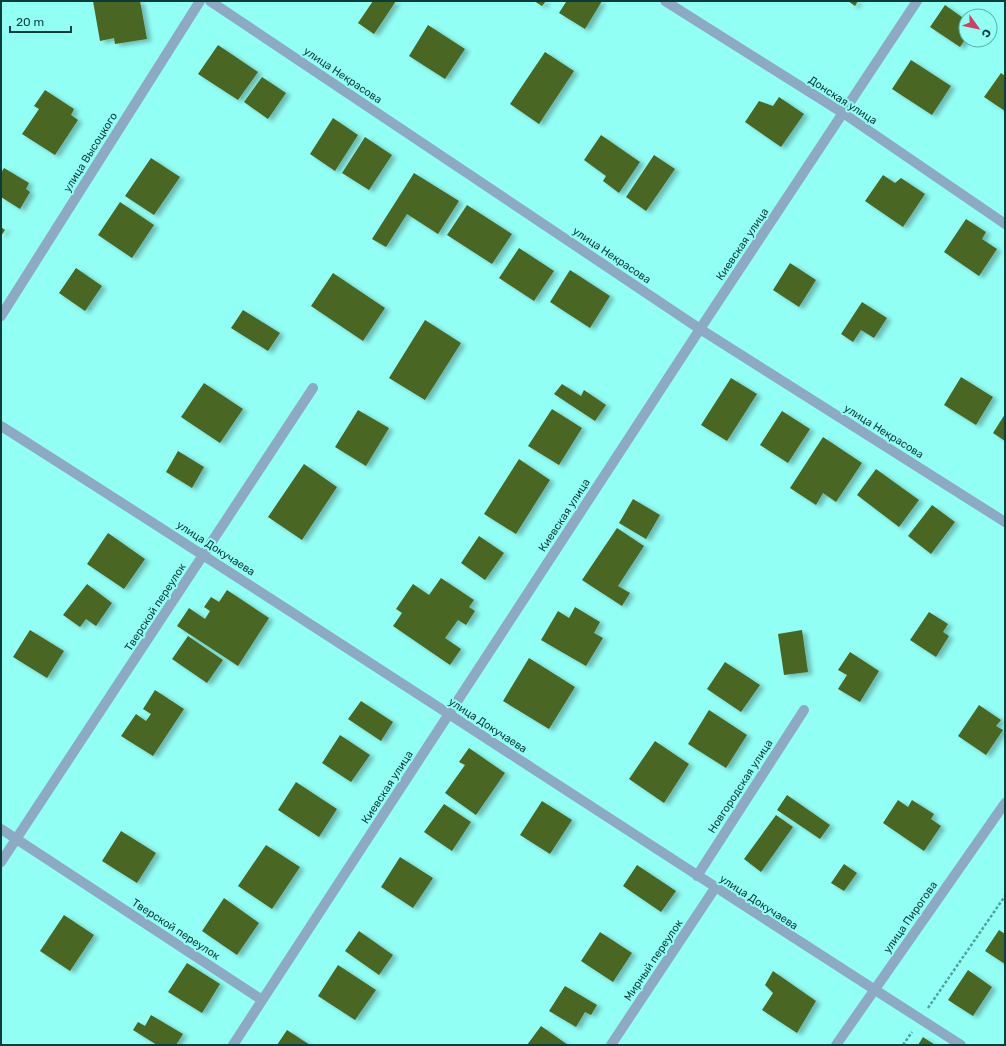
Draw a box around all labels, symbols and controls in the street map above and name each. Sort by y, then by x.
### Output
scale bar [10,8,71,34]
north arrow [958,8,998,48]
text: 20 m [16,15,44,29]
text: С [978,26,994,40]
street label: улица Некрасова [301,44,384,106]
street label: Донская улица [806,73,879,127]
street label: улица Высоцкого [61,110,120,195]
street label: Киевская улица [713,206,771,283]
street label: улица Некрасова [570,224,653,286]
street label: улица Некрасова [841,402,926,461]
street label: Киевская улица [536,476,593,554]
street label: улица Докучаева [174,518,257,579]
street label: Тверской переулок [122,561,189,654]
street label: улица Докучаева [446,695,529,756]
street label: Новгородская улица [705,737,776,836]
street label: Киевская улица [359,748,416,826]
street label: улица Докучаева [717,872,800,933]
street label: улица Пирогова [881,879,940,956]
street label: Тверской переулок [129,896,222,963]
street label: Мирный переулок [621,917,686,1003]

